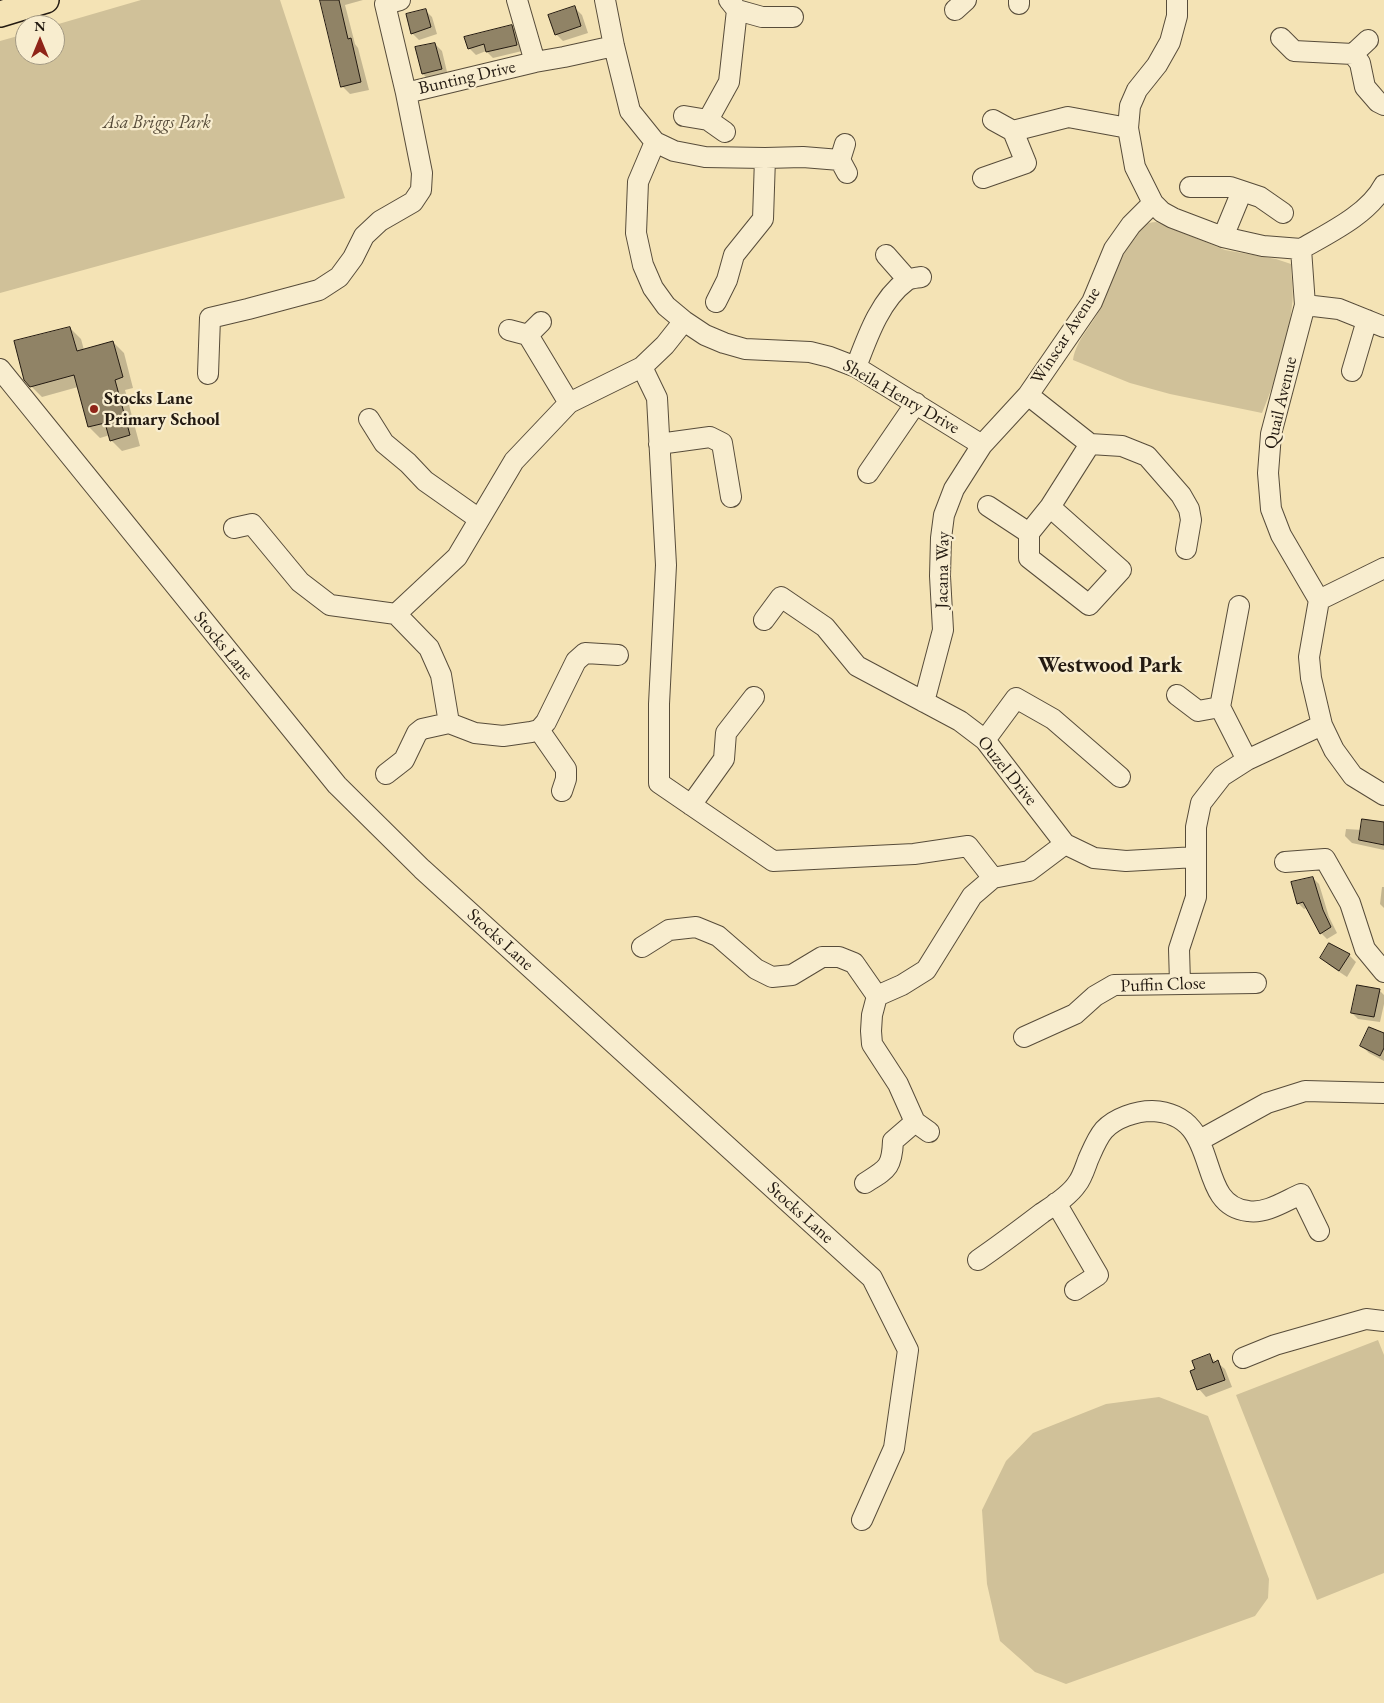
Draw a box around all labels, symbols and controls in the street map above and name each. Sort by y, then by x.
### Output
north arrow [15,15,65,65]
text: N [34,17,46,35]
street label: Bunting Drive [416,56,518,100]
park label: Asa Briggs Park [103,112,211,134]
street label: Winscar Avenue [1027,283,1105,389]
street label: Sheila Henry Drive [839,355,963,439]
street label: Quail Avenue [1260,355,1302,451]
place label: Stocks Lane Primary School [104,388,220,430]
marker: Stocks Lane Primary School [88,403,100,415]
street label: Jacana Way [932,531,954,609]
street label: Stocks Lane [189,607,257,685]
district label: Westwood Park [1038,653,1182,679]
street label: Ouzel Drive [972,732,1042,810]
street label: Stocks Lane [462,904,538,976]
street label: Puffin Close [1120,973,1206,997]
street label: Stocks Lane [762,1177,838,1249]

